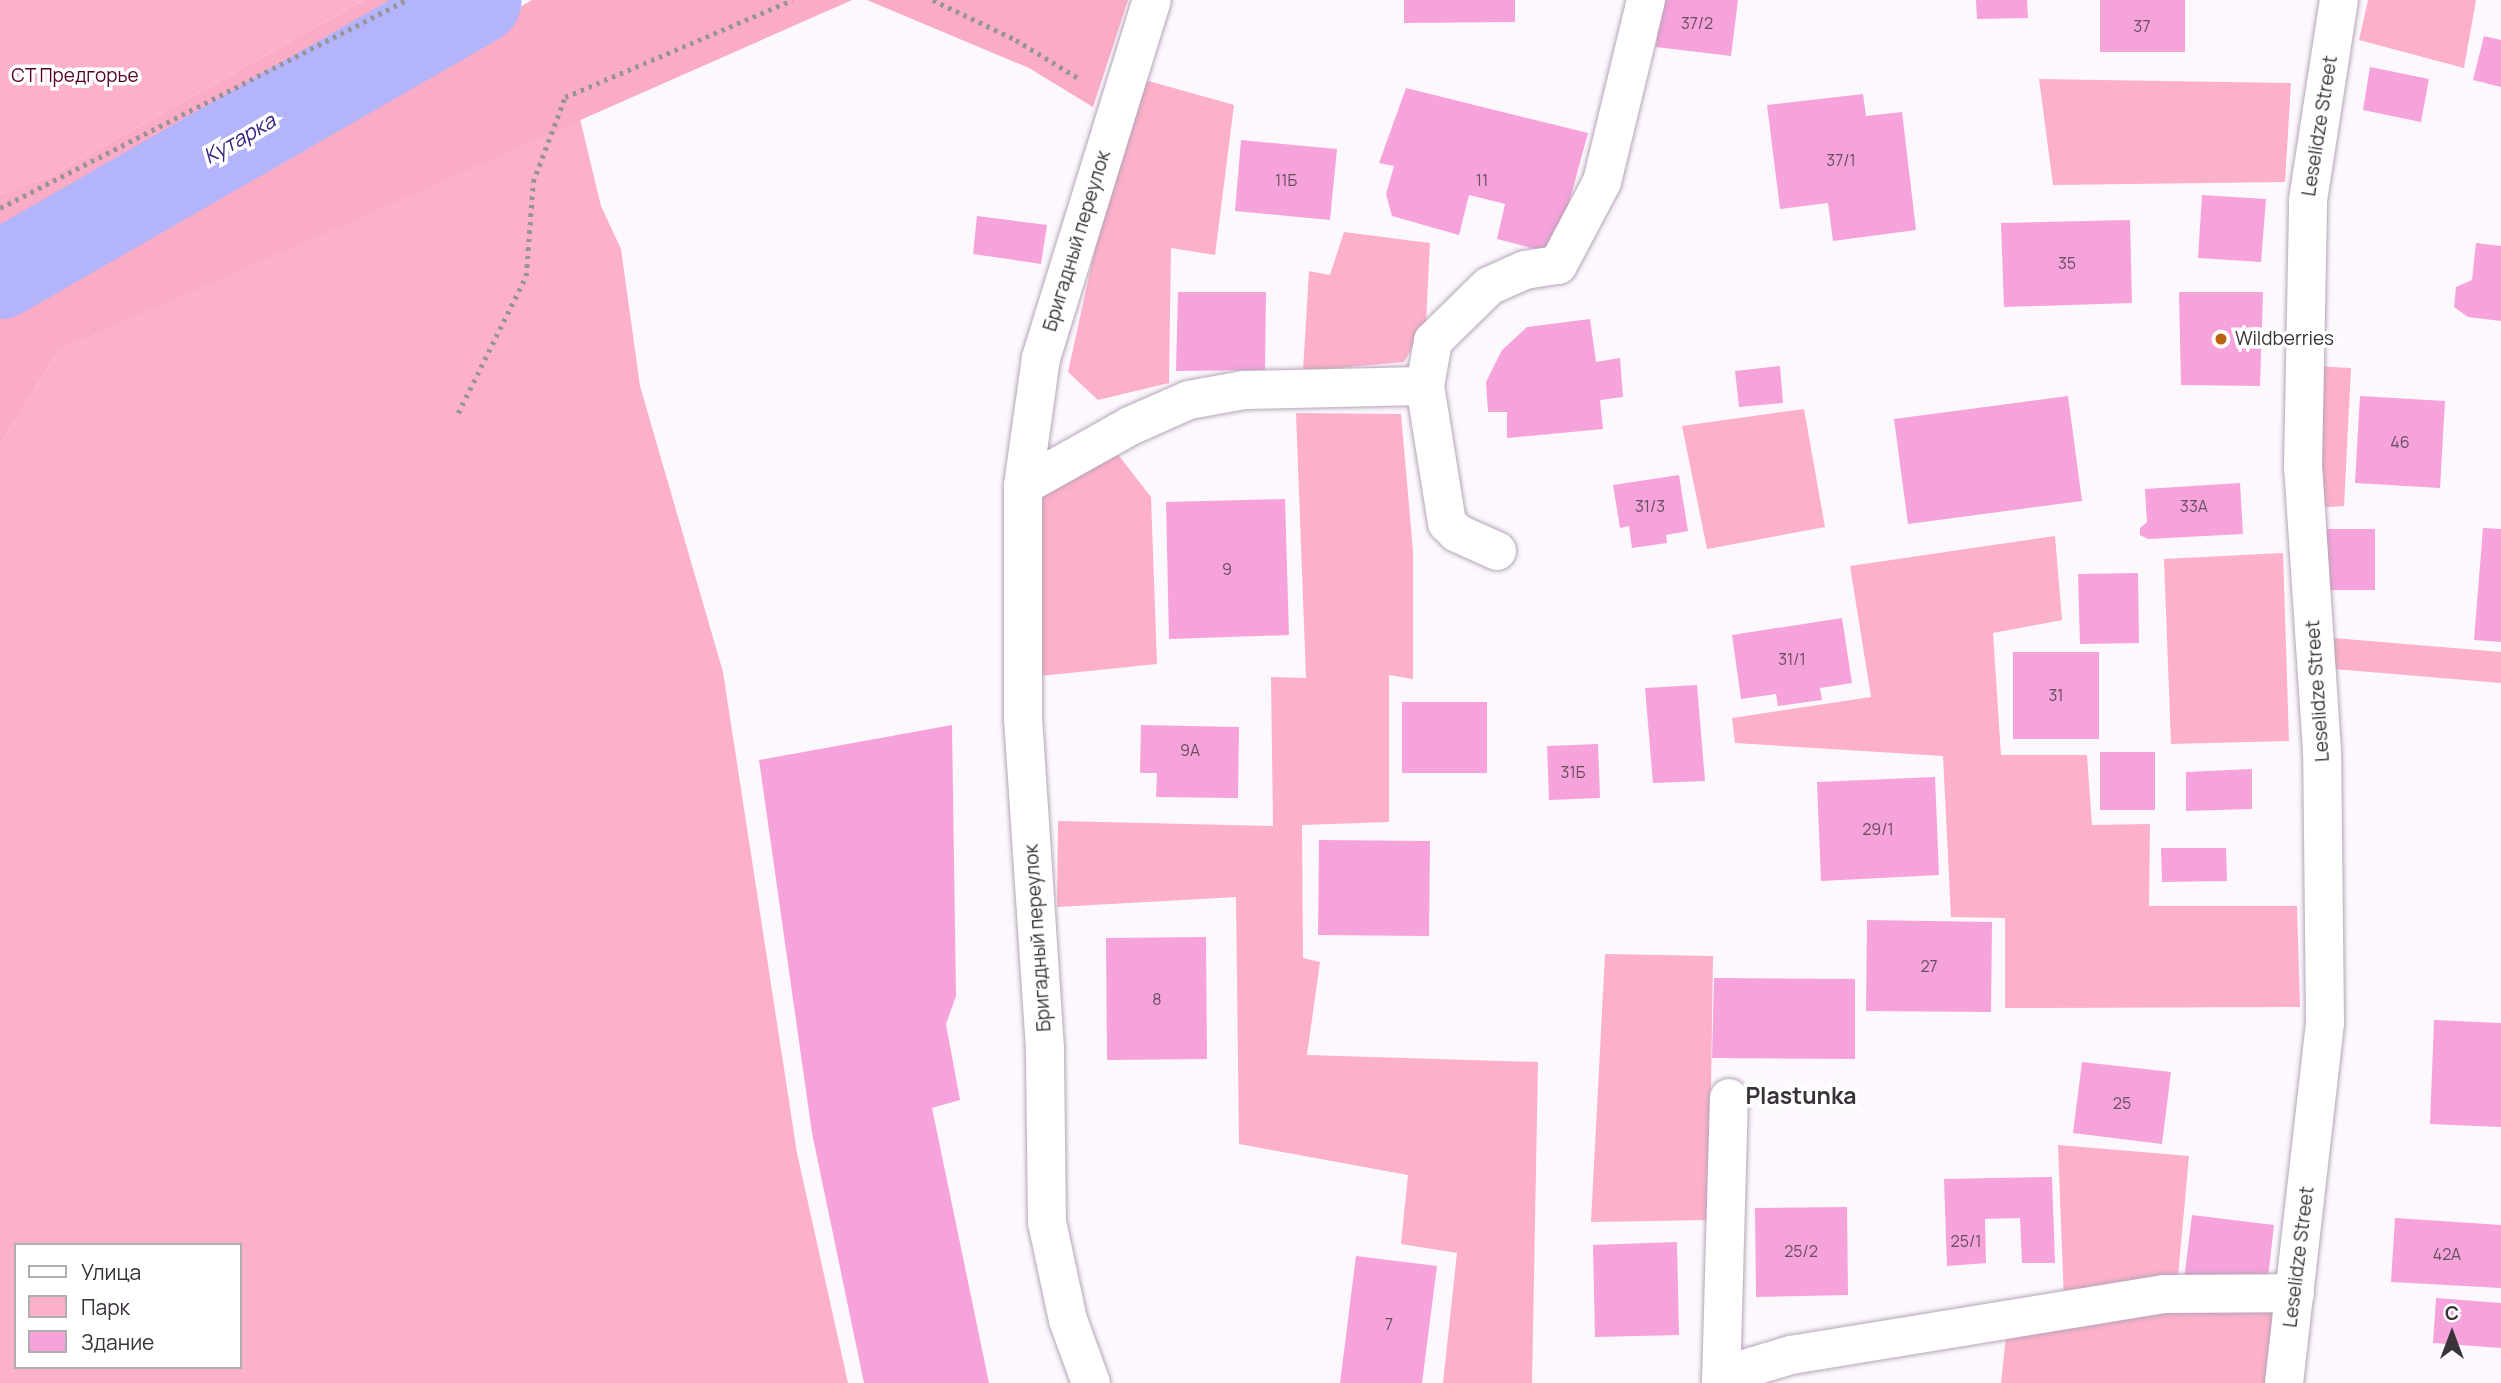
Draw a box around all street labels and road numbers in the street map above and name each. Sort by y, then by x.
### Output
street label: Leselidze Street [2298,54,2342,198]
street label: Бригадный переулок [1039,148,1115,334]
street label: Leselidze Street [2302,619,2334,763]
street label: Бригадный переулок [1020,844,1056,1032]
street label: Leselidze Street [2279,1185,2319,1329]

